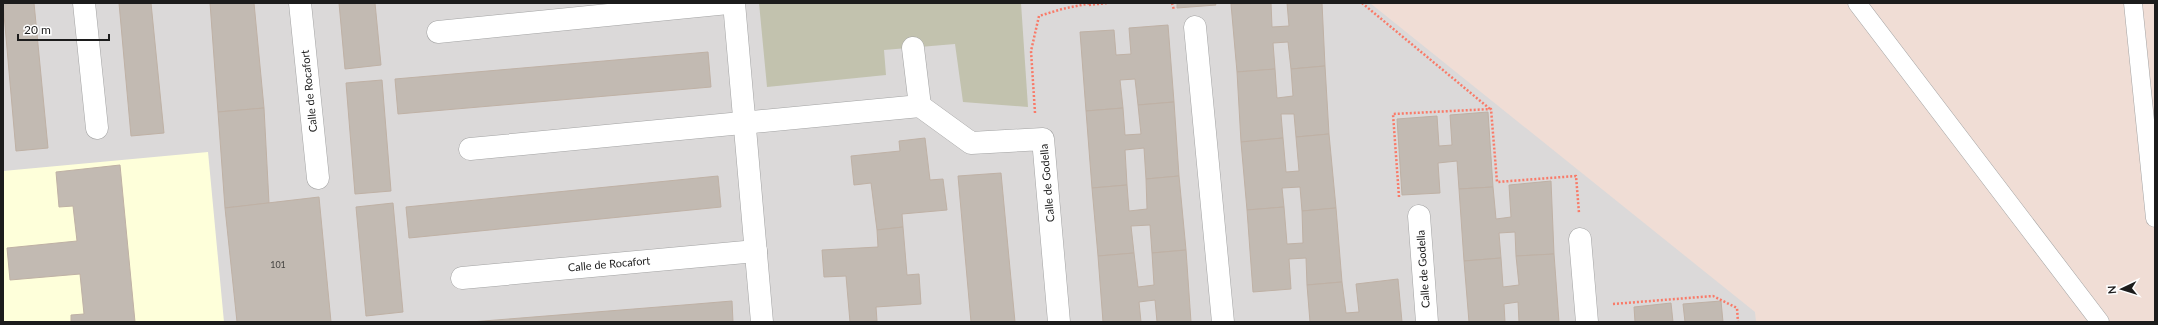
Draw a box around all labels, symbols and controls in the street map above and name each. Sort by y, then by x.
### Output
scale bar [18,16,109,42]
text: 20 m [24,22,51,37]
street label: Calle de Rocafort [298,49,319,133]
street label: Calle de Godella [1037,144,1056,223]
street label: Calle de Godella [1413,230,1432,309]
street label: Calle de Rocafort [567,253,651,274]
house number: 101 [270,259,286,270]
north arrow [2102,269,2142,309]
text: N [2105,285,2118,294]

